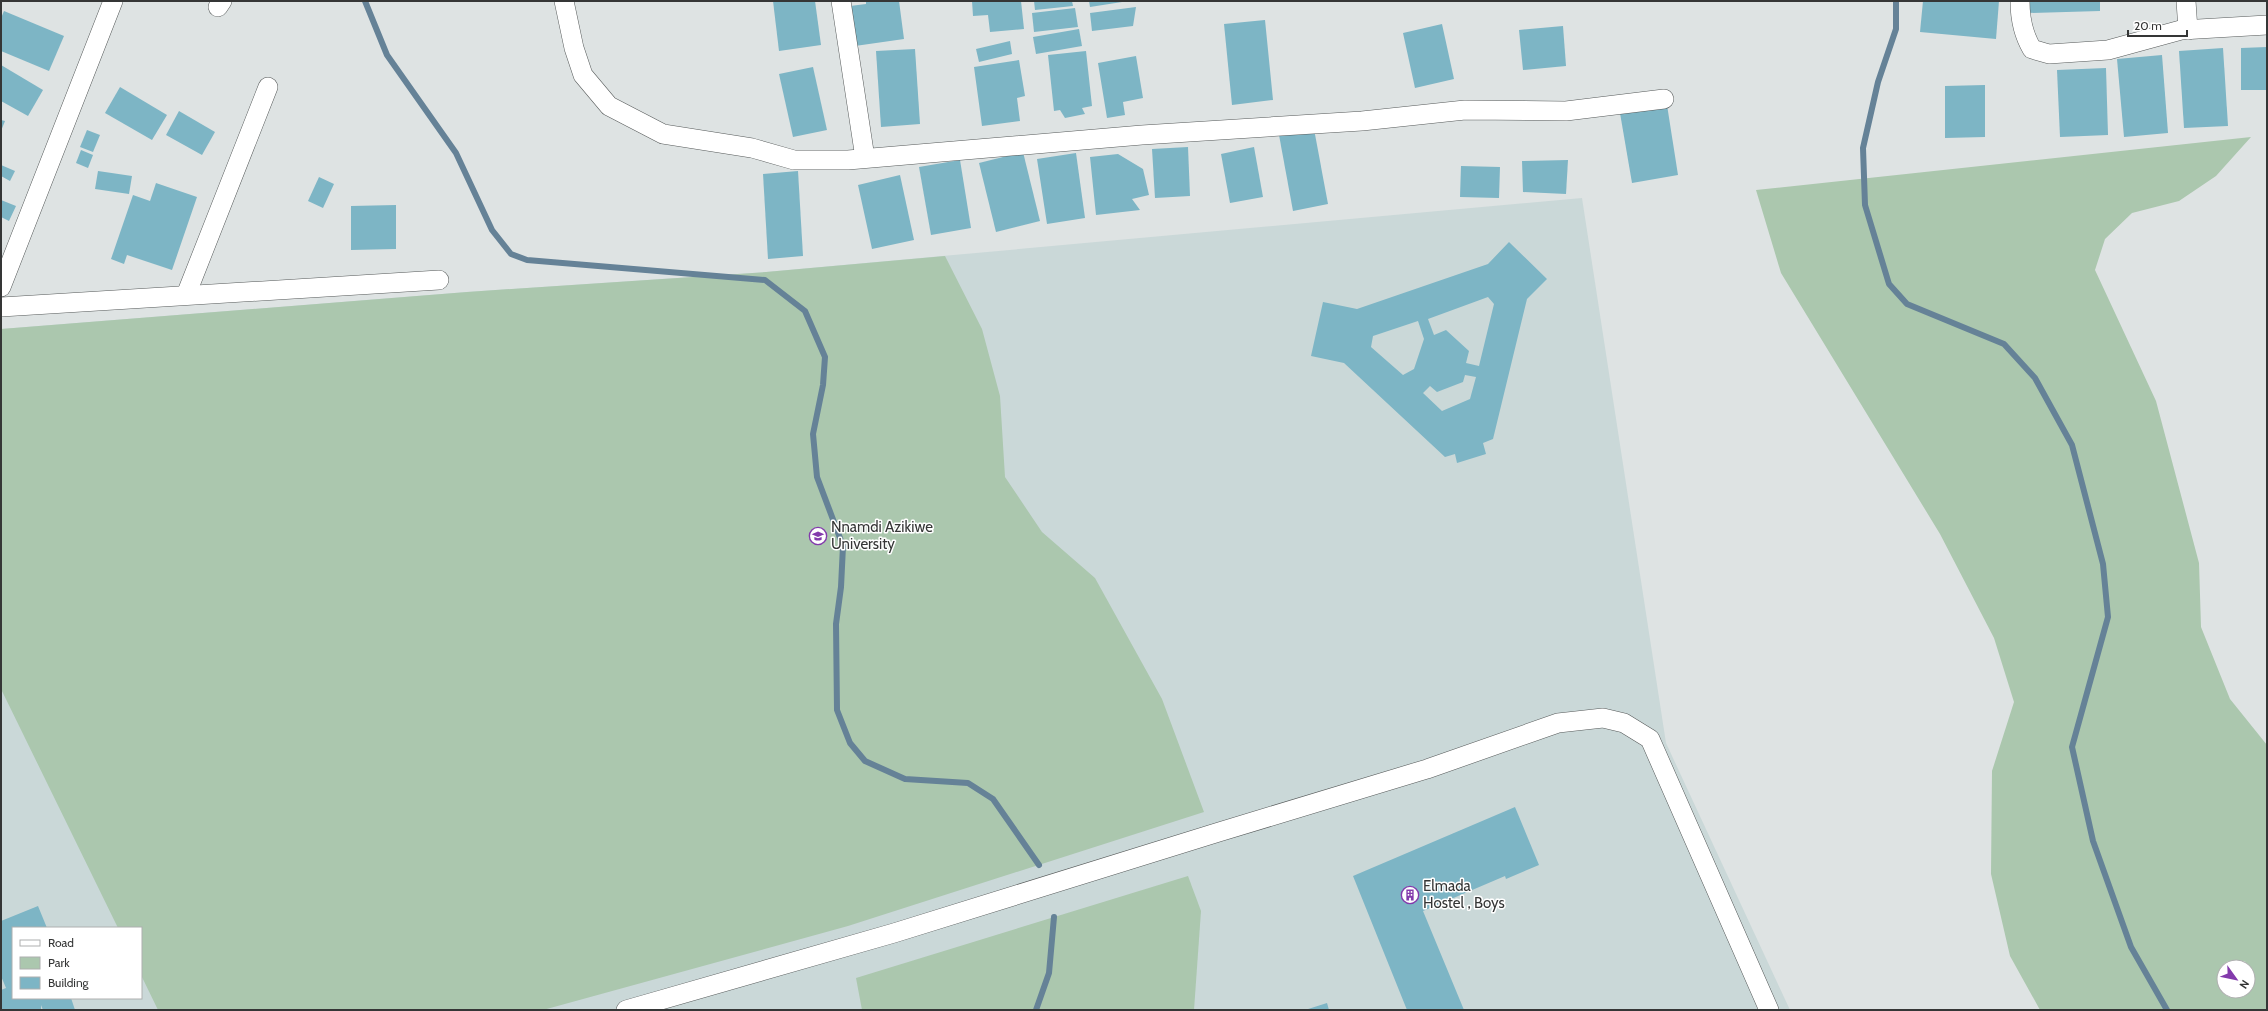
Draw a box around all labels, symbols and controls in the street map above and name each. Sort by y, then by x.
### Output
scale bar [2128,12,2187,38]
text: 20 m [2134,18,2162,33]
place label: Nnamdi Azikiwe University [831,518,933,553]
school or university icon: Nnamdi Azikiwe University [808,526,828,546]
place label: Elmada Hostel , Boys [1423,877,1505,912]
building icon: Elmada Hostel , Boys [1400,885,1420,905]
legend [12,927,142,999]
text: Road [48,935,74,950]
text: Park [48,955,70,970]
north arrow [2216,959,2256,999]
text: Building [48,975,90,990]
text: N [2236,977,2252,992]

